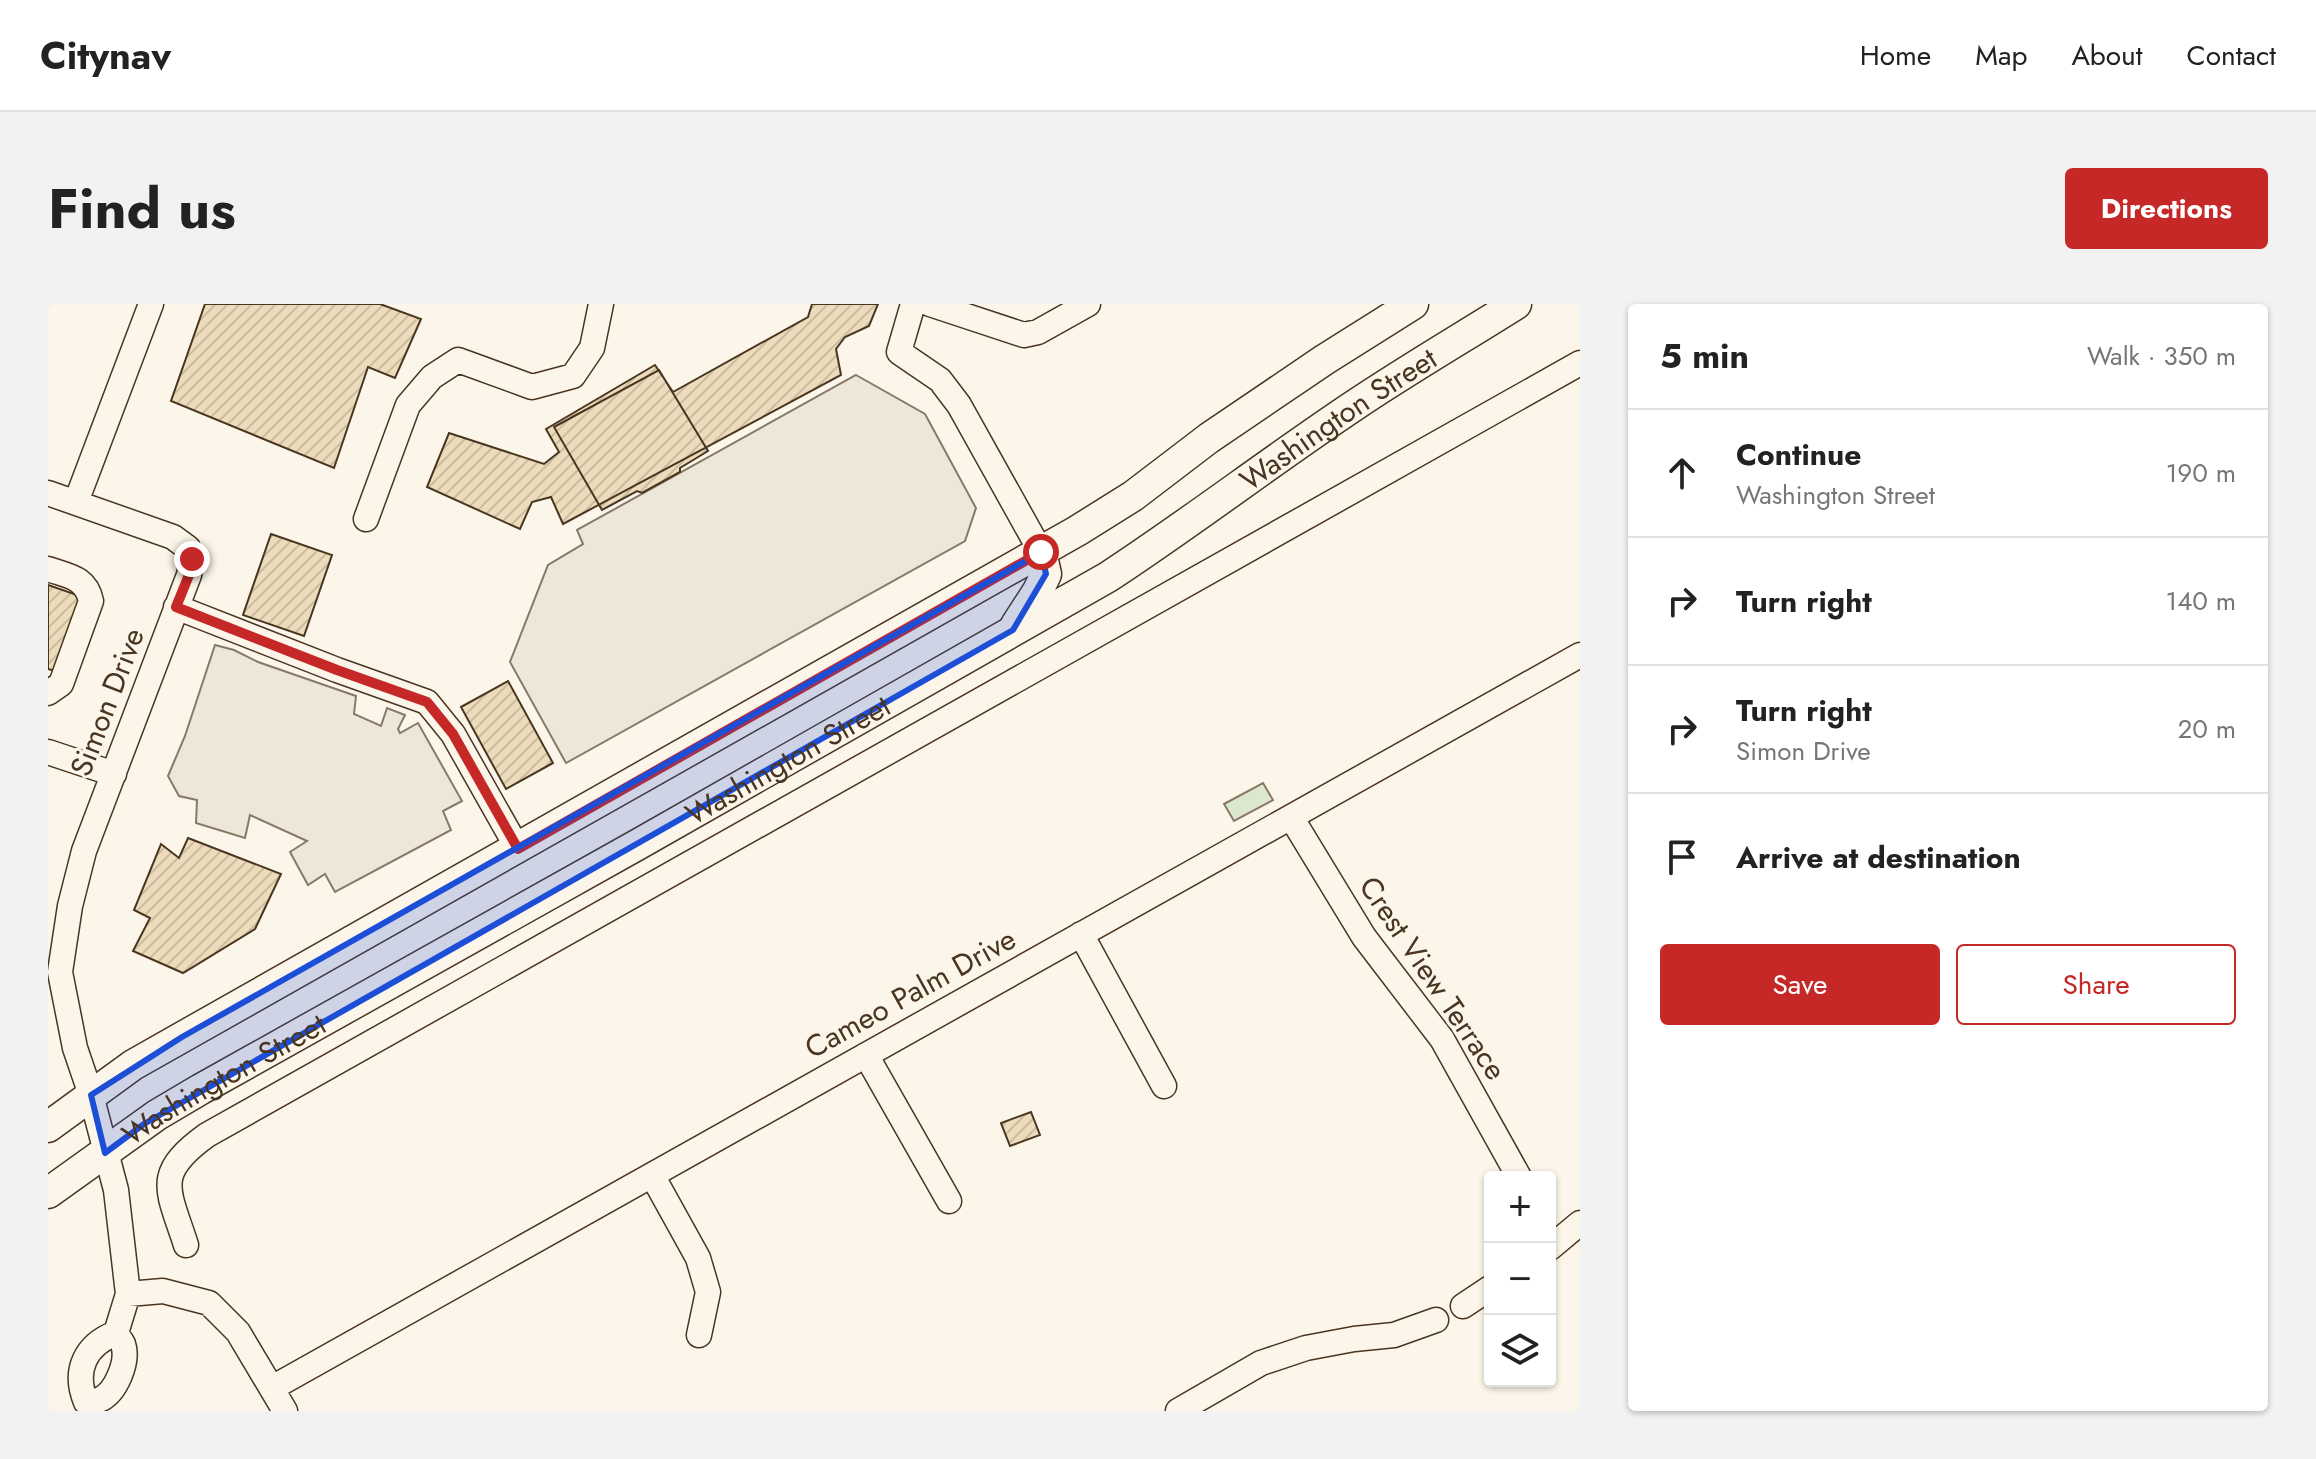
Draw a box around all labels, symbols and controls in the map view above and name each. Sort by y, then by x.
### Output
text: Citynav [40,28,171,83]
text: Home [1860,35,1931,76]
text: Map [1975,35,2027,76]
text: About [2071,35,2143,76]
text: Contact [2187,35,2276,76]
text: Find us [48,168,236,249]
button: Directions [2065,168,2268,249]
text: 5 min [1660,332,1749,381]
street label: Washington Street [1231,336,1445,501]
text: Walk · 350 m [2087,337,2236,375]
text: Continue [1736,433,1862,476]
icon: ahead [1660,451,1704,495]
text: 190 m [2166,454,2236,492]
text: Washington Street [1736,476,1935,514]
route start [1023,534,1059,570]
route end [174,541,210,577]
icon: right [1660,579,1704,623]
text: Turn right [1736,580,1872,623]
text: 140 m [2165,582,2236,620]
street label: Simon Drive [59,622,155,782]
street label: Washington Street [677,683,899,835]
text: Turn right [1736,689,1872,732]
icon: right [1660,707,1704,751]
text: 20 m [2178,710,2236,748]
text: Simon Drive [1736,732,1871,770]
icon: arrive [1660,835,1704,879]
text: Arrive at destination [1736,836,2021,879]
street label: Crest View Terrace [1349,868,1517,1088]
street label: Cameo Palm Drive [797,917,1023,1069]
button: Save [1660,944,1940,1025]
button: Share [1956,944,2236,1025]
street label: Washington Street [113,1002,334,1155]
map controls [1484,1171,1556,1387]
button: + [1484,1171,1556,1243]
button: − [1484,1243,1556,1315]
button: layers [1484,1315,1556,1387]

